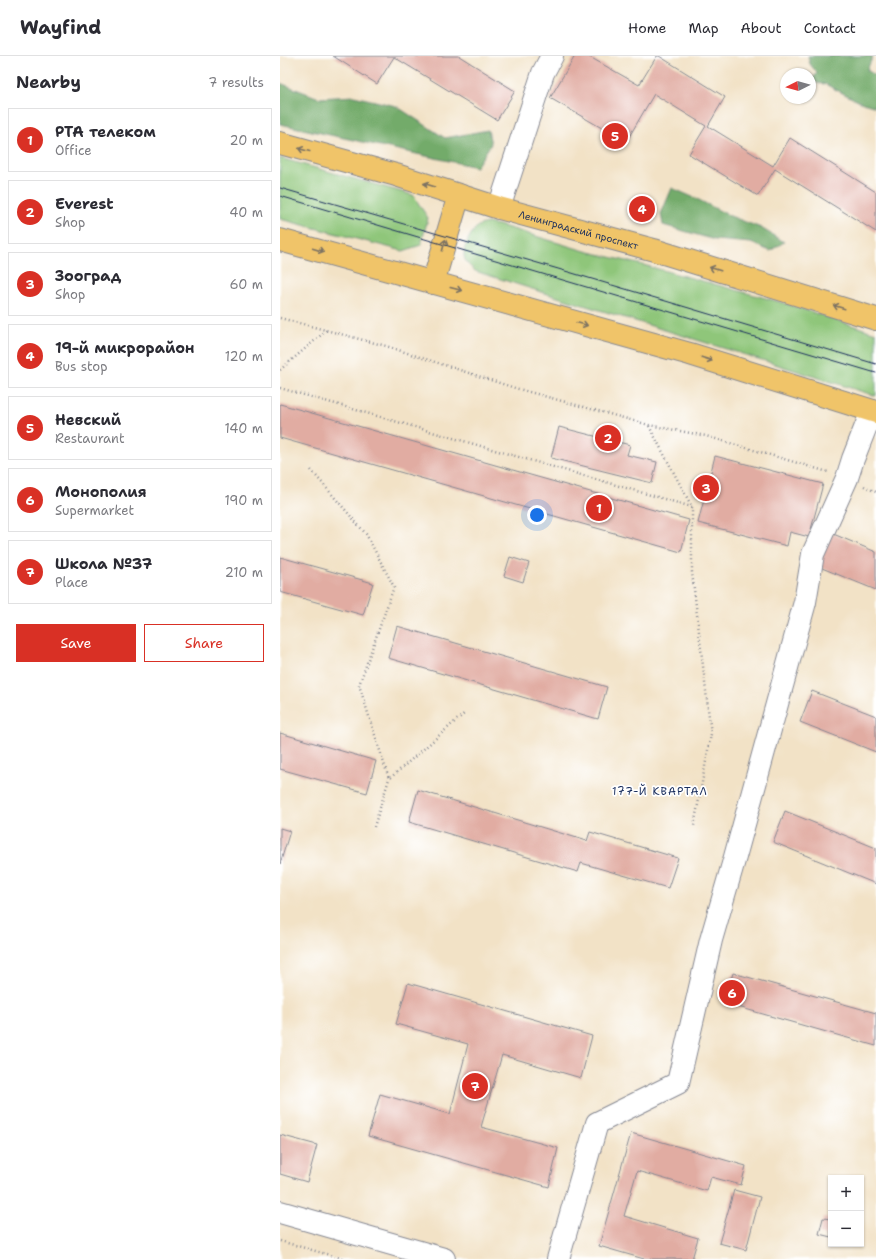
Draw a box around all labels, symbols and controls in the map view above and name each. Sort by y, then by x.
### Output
text: Wayfind [20,15,101,40]
text: Home [628,19,667,37]
text: Map [689,19,719,37]
text: About [741,19,782,37]
text: Contact [804,19,856,37]
north arrow [780,68,816,104]
text: Nearby [16,71,81,93]
text: 7 results [208,74,264,91]
pin: 5 [602,121,628,151]
text: РТА телеком [55,122,156,142]
text: 1 [27,132,33,149]
text: 20 m [230,132,263,149]
text: Office [55,142,92,159]
one-way arrow [297,146,310,153]
one-way arrow [423,181,435,189]
text: Everest [55,194,114,214]
pin: 4 [629,194,655,224]
text: 2 [25,204,35,221]
text: 40 m [229,204,263,221]
street label: Ленинградский проспект [517,208,641,253]
text: Shop [55,214,85,231]
one-way arrow [441,239,448,252]
one-way arrow [311,247,324,254]
one-way arrow [708,265,721,272]
text: Зооград [55,266,121,286]
text: 3 [25,276,35,293]
text: 60 m [230,276,263,293]
text: Shop [55,286,85,303]
one-way arrow [450,286,463,293]
one-way arrow [833,303,845,311]
one-way arrow [575,320,588,328]
text: 19-й микрорайон [55,338,195,358]
text: 4 [25,348,35,365]
text: 120 m [225,348,263,365]
one-way arrow [700,356,713,363]
text: Bus stop [55,358,107,375]
text: Невский [55,410,121,430]
text: 5 [26,420,34,437]
text: 140 m [224,420,263,437]
pin: 2 [595,423,621,453]
text: Restaurant [55,430,125,447]
pin: 3 [693,473,719,503]
text: Монополия [55,482,147,502]
text: 6 [25,492,35,509]
text: 190 m [224,492,263,509]
pin: 1 [586,493,612,523]
text: Supermarket [55,502,134,519]
your location [527,505,547,525]
text: Школа №37 [55,554,152,574]
text: 7 [25,564,35,581]
text: 210 m [225,564,263,581]
text: Place [55,574,88,591]
button: Save [16,624,136,662]
button: Share [144,624,264,662]
district label: 177-Й КВАРТАЛ [612,783,708,799]
pin: 6 [719,978,745,1008]
pin: 7 [462,1071,488,1101]
map controls [828,1175,864,1247]
button: + [828,1175,864,1211]
button: − [828,1211,864,1247]

